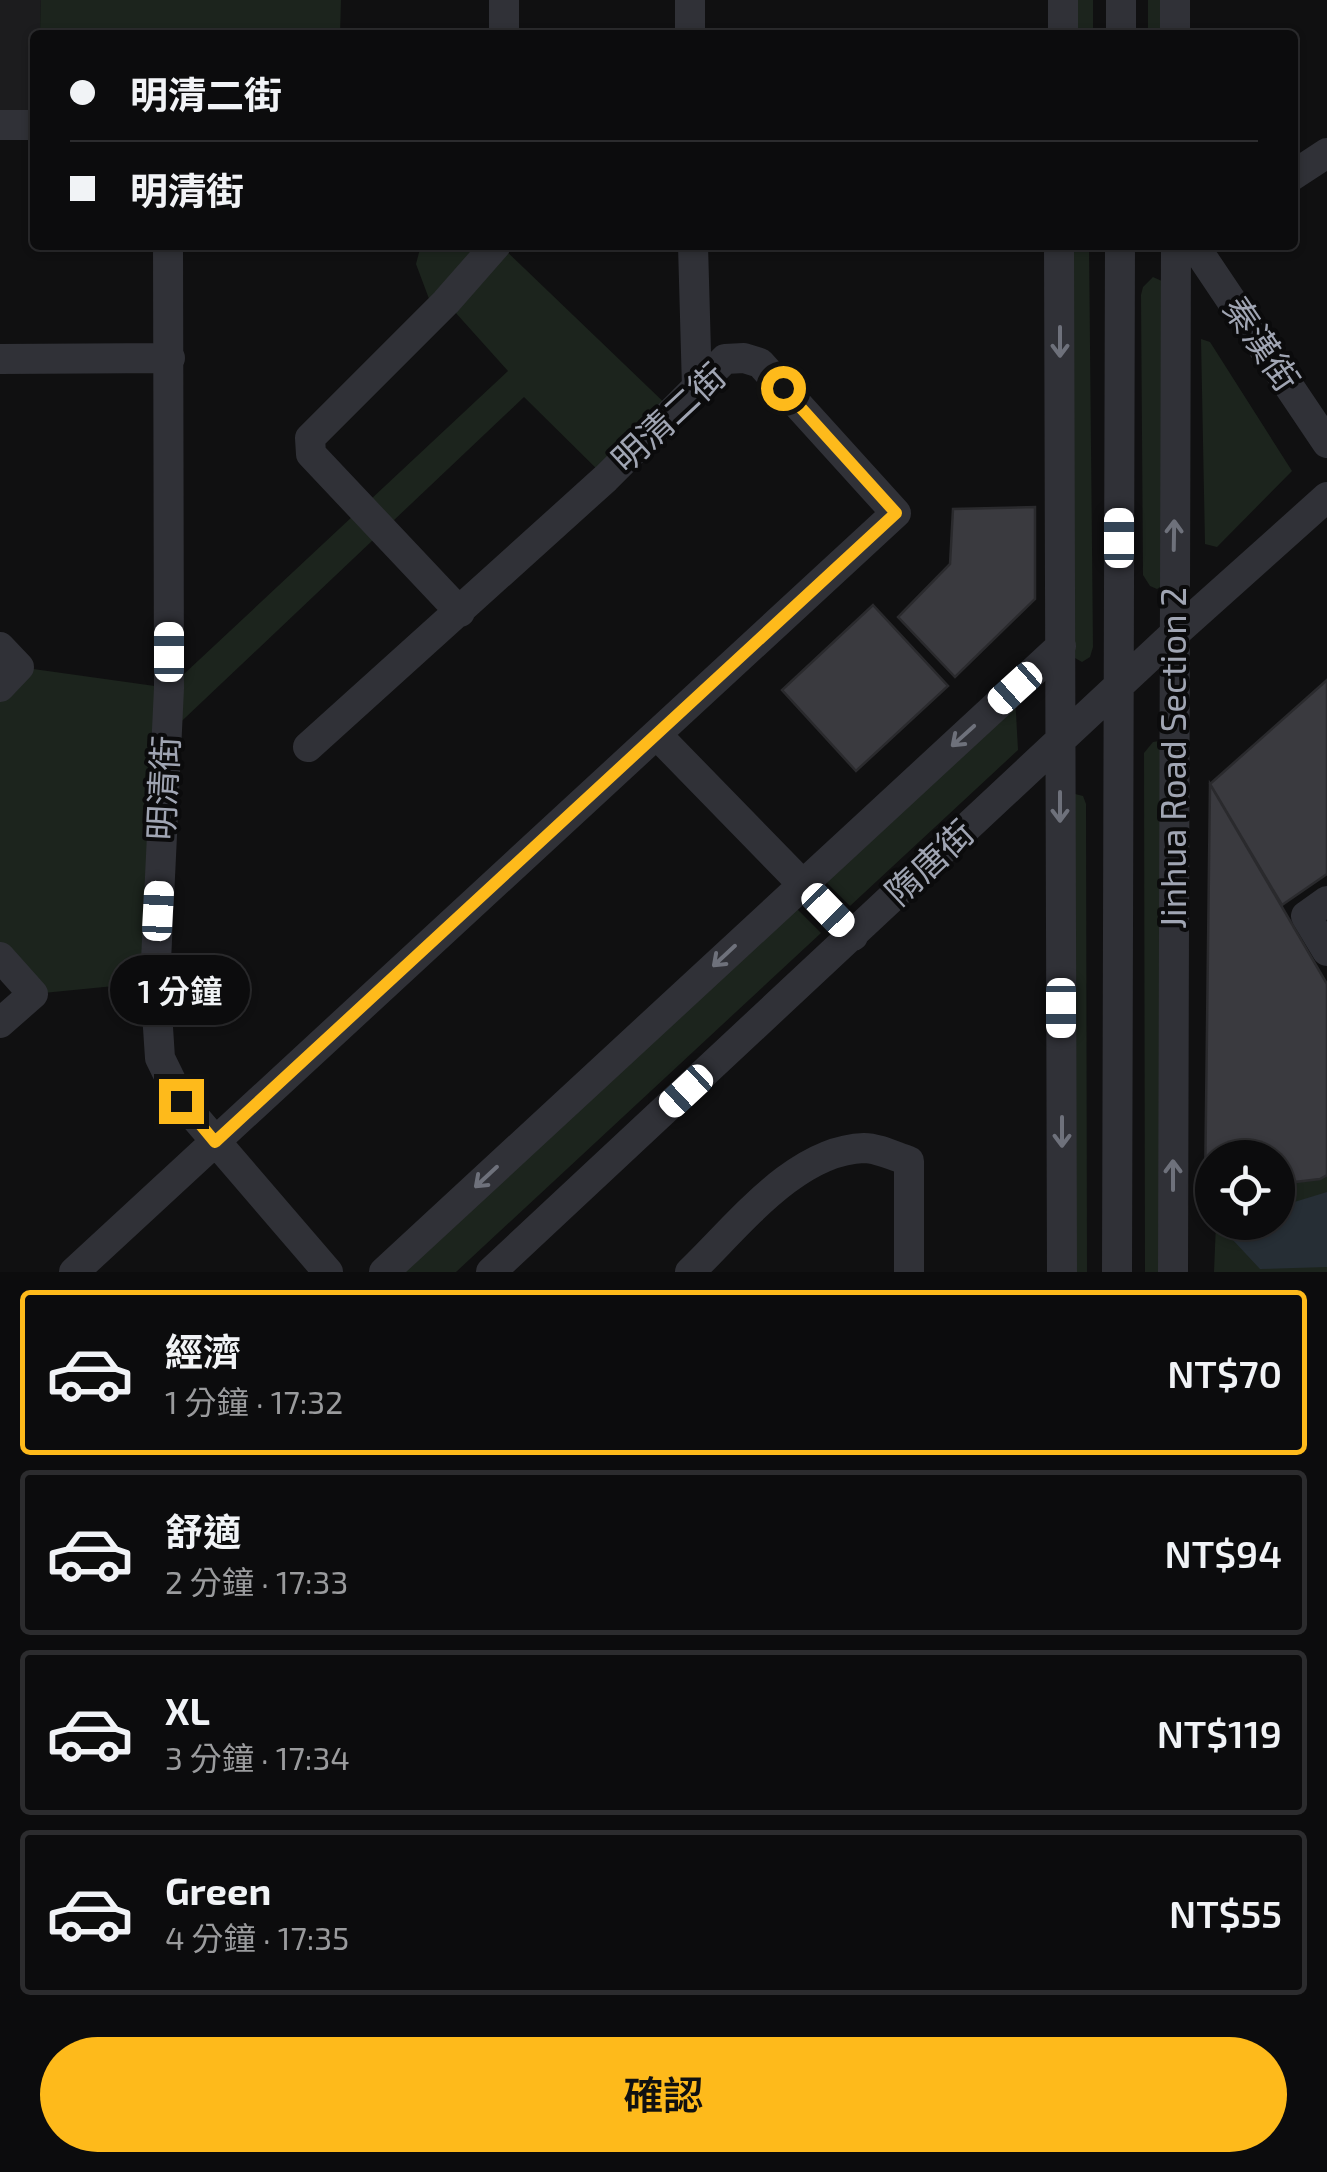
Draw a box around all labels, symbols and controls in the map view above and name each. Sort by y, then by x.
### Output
text: 明清二街 [130,71,282,117]
text: 明清街 [130,167,244,213]
street label: 秦漢街 [1216,288,1309,398]
one-way arrow [1050,326,1070,358]
street label: 明清二街 [602,353,733,480]
route start [761,366,806,411]
car [1104,508,1134,568]
one-way arrow [1164,519,1184,552]
street label: Jinhua Road Section 2 [1151,587,1193,929]
car [154,622,184,682]
car [983,657,1047,719]
one-way arrow [951,724,976,747]
street label: 明清街 [138,734,186,841]
one-way arrow [1050,790,1070,823]
street label: 隋唐街 [876,810,981,913]
car [796,878,860,942]
car [141,880,175,942]
one-way arrow [712,944,736,968]
callout: 1 分鐘 [111,956,251,1026]
text: 1 分鐘 [138,971,222,1009]
car [1046,978,1076,1038]
car [654,1060,718,1122]
route end [159,1079,204,1124]
one-way arrow [1052,1116,1071,1148]
map controls [1195,1140,1295,1240]
button: locate [1195,1140,1295,1240]
one-way arrow [1164,1159,1182,1192]
one-way arrow [474,1165,499,1188]
icon: car [45,1328,135,1418]
text: 經濟 [165,1328,241,1374]
text: NT$70 [1167,1350,1282,1396]
text: 1 分鐘 · 17:32 [165,1382,343,1420]
icon: car [45,1508,135,1598]
text: 舒適 [165,1508,241,1554]
text: NT$94 [1165,1530,1282,1576]
text: 2 分鐘 · 17:33 [165,1562,348,1600]
text: XL [165,1687,210,1733]
icon: car [45,1688,135,1778]
text: NT$119 [1157,1710,1282,1756]
text: 3 分鐘 · 17:34 [165,1738,350,1776]
text: Green [165,1867,271,1913]
icon: car [45,1868,135,1958]
text: NT$55 [1169,1890,1282,1936]
text: 4 分鐘 · 17:35 [165,1918,349,1956]
button: 確認 [40,2037,1287,2152]

